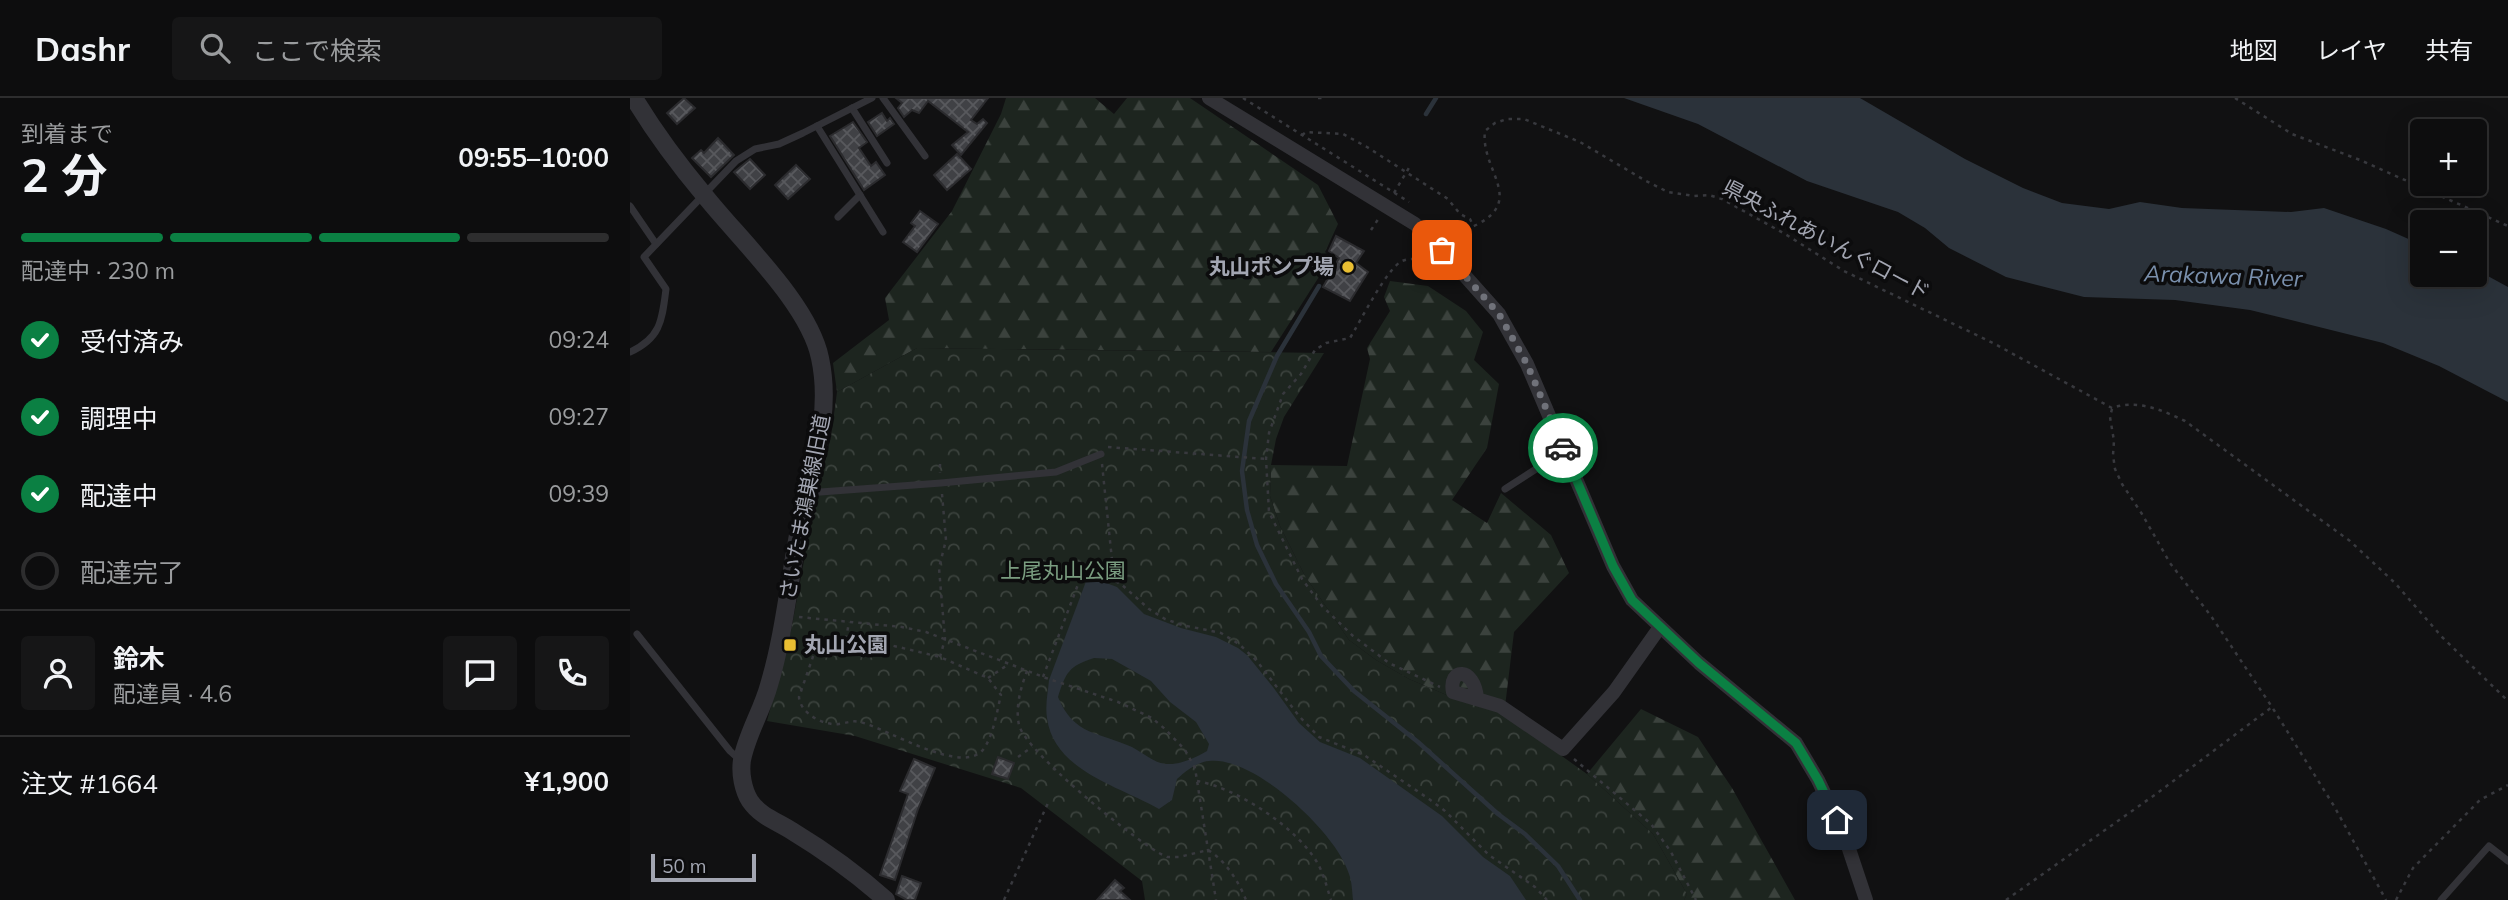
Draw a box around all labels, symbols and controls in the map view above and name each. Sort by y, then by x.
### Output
search box [172,17,662,80]
text: Dashr [35,28,130,69]
icon: search [196,29,234,67]
text: ここで検索 [252,34,382,67]
text: 地図 [2230,35,2278,65]
text: レイヤ [2316,35,2387,65]
text: 共有 [2425,35,2473,65]
text: 到着まで [21,119,113,148]
map controls [2410,119,2487,287]
button: + [2410,119,2487,196]
text: 09:55–10:00 [458,141,609,174]
text: 2 分 [21,146,107,204]
street label: 県央ふれあいんぐロード [1718,173,1935,305]
button: − [2410,210,2487,287]
pin [1412,220,1472,280]
icon: bag [1423,231,1461,269]
place label: 丸山ポンプ場 [1209,253,1334,279]
text: 配達中 · 230 m [21,256,175,285]
water label: Arakawa River [2142,258,2304,293]
marker: 丸山ポンプ場 [1340,259,1356,275]
icon: check [21,321,59,359]
text: 受付済み [80,325,184,358]
text: 09:24 [549,325,609,354]
icon: check [21,398,59,436]
text: 調理中 [80,402,158,435]
text: 09:27 [549,402,609,431]
street label: さいたま鴻巣線旧道 [773,412,835,602]
courier [1528,413,1598,483]
icon: car [1544,429,1582,467]
icon: check [21,475,59,513]
text: 配達中 [80,479,158,512]
text: 09:39 [549,479,609,508]
text: 配達完了 [80,556,184,589]
park label: 上尾丸山公園 [1000,557,1126,583]
place label: 丸山公園 [804,631,888,657]
button: person [21,636,95,710]
button: chat [443,636,517,710]
button: phone [535,636,609,710]
marker: 丸山公園 [782,637,798,653]
text: 鈴木 [113,642,165,675]
text: 配達員 · 4.6 [113,679,232,708]
text: ¥1,900 [525,765,609,798]
text: 注文 #1664 [21,767,158,800]
pin [1807,790,1867,850]
icon: home [1818,801,1856,839]
scale bar [651,851,756,883]
text: 50 m [662,854,706,878]

